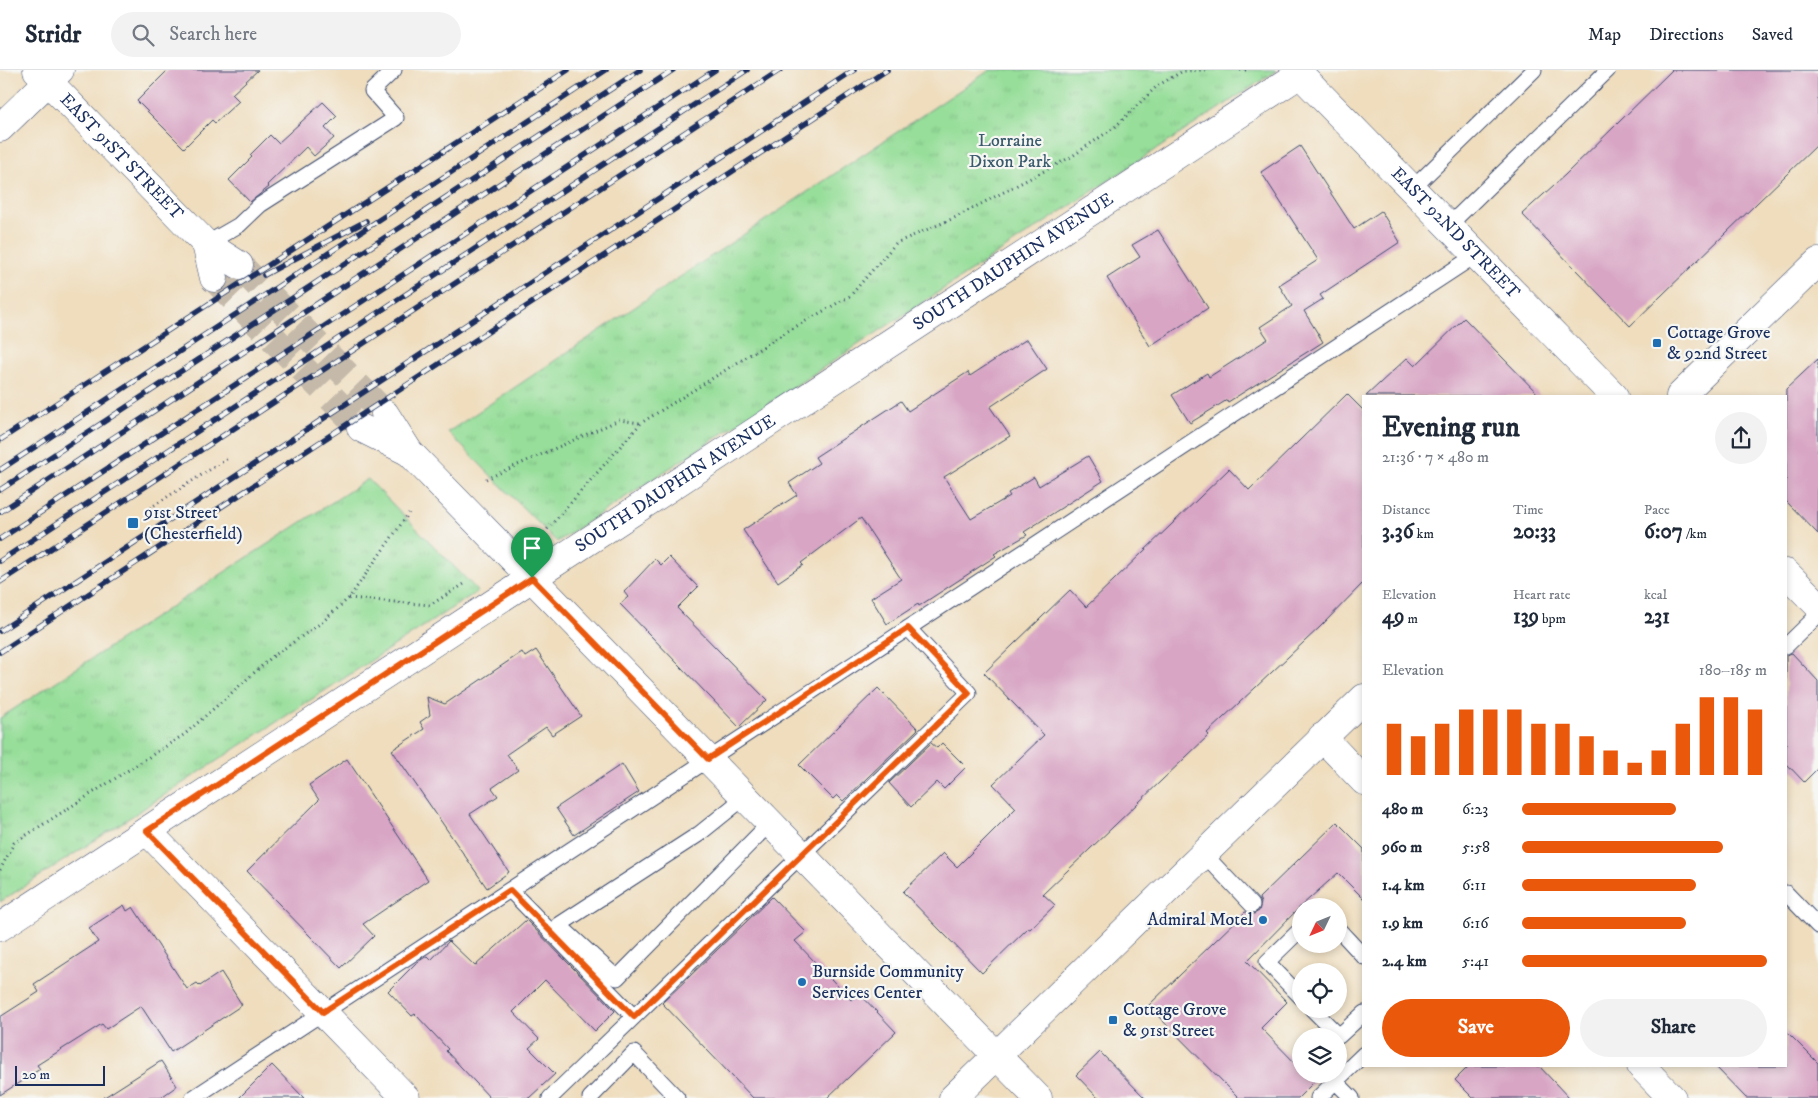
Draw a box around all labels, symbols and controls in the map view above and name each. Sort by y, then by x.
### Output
search box [111,12,461,57]
text: Stridr [25,20,81,50]
icon: search [129,21,157,49]
text: Search here [169,23,257,46]
text: Map [1588,24,1621,46]
text: Directions [1649,24,1724,46]
text: Saved [1752,24,1793,46]
street label: EAST 91ST STREET [55,89,188,225]
park label: Lorraine Dixon Park [969,130,1051,173]
street label: EAST 92ND STREET [1386,163,1525,304]
street label: SOUTH DAUPHIN AVENUE [909,188,1118,336]
place label: Cottage Grove & 92nd Street [1667,322,1770,365]
marker: Cottage Grove & 92nd Street [1651,337,1663,349]
street label: SOUTH DAUPHIN AVENUE [571,410,780,557]
text: Evening run [1382,410,1520,445]
button: share [1715,412,1767,464]
text: 21:36 · 7 × 480 m [1382,447,1489,467]
text: Distance [1382,501,1430,519]
text: Time [1513,501,1543,519]
text: Pace [1644,501,1670,519]
place label: 91st Street (Chesterfield) [143,502,243,545]
marker: 91st Street (Chesterfield) [126,516,140,530]
text: 3.36 [1382,519,1414,545]
text: 20:33 [1513,519,1556,545]
text: 6:07 [1644,519,1683,545]
text: km [1414,525,1434,543]
text: /km [1683,525,1707,543]
pin [511,527,553,578]
icon: arrive [518,534,546,562]
text: Elevation [1382,586,1436,604]
text: Heart rate [1513,586,1570,604]
text: kcal [1644,586,1667,604]
text: 49 [1382,604,1405,630]
text: 139 [1513,604,1539,630]
text: 231 [1644,604,1670,630]
text: m [1405,610,1418,628]
text: bpm [1539,610,1566,628]
text: Elevation [1382,660,1444,680]
text: 180–185 m [1699,660,1767,680]
text: 480 m [1382,799,1423,819]
text: 6:23 [1462,799,1488,819]
text: 960 m [1382,837,1422,857]
text: 5:58 [1462,837,1490,857]
text: 1.4 km [1382,875,1424,895]
text: 6:11 [1462,875,1486,895]
north arrow [1292,898,1348,952]
map controls [1292,898,1347,1083]
place label: Admiral Motel [1147,909,1254,931]
text: 1.9 km [1382,913,1423,933]
text: 6:16 [1462,913,1489,933]
marker: Admiral Motel [1257,914,1269,926]
text: 2.4 km [1382,951,1427,971]
text: 5:41 [1462,951,1489,971]
place label: Burnside Community Services Center [812,961,964,1004]
button: locate [1292,963,1347,1018]
marker: Burnside Community Services Center [796,976,808,988]
place label: Cottage Grove & 91st Street [1123,999,1226,1042]
button: Save [1382,999,1570,1057]
button: Share [1580,999,1767,1057]
marker: Cottage Grove & 91st Street [1107,1014,1119,1026]
button: layers [1292,1028,1347,1083]
scale bar [15,1063,105,1086]
text: 20 m [22,1066,50,1084]

